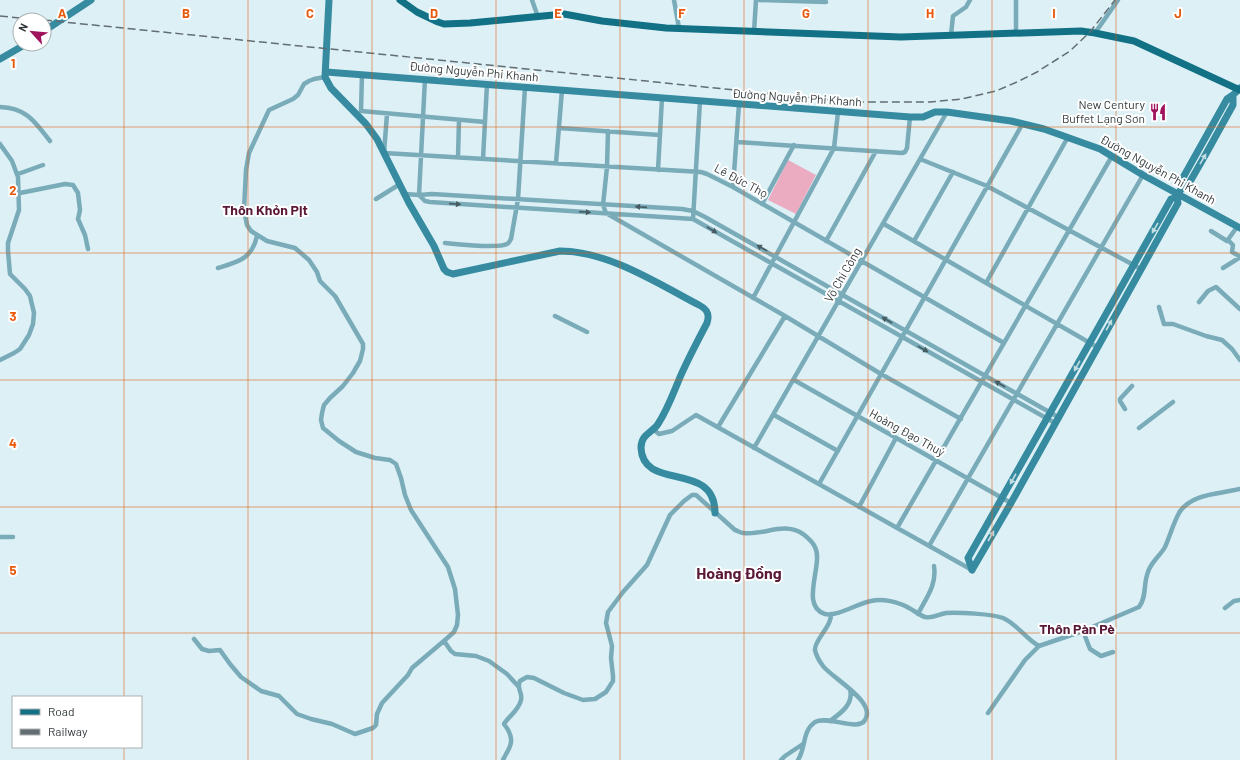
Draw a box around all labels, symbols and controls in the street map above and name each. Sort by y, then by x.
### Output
text: A [58,5,67,21]
text: B [182,5,190,21]
text: C [306,5,314,21]
text: D [430,5,438,21]
text: E [554,5,562,21]
text: F [678,5,686,21]
text: G [802,5,810,21]
text: H [926,5,934,21]
text: I [1052,5,1056,21]
text: J [1174,5,1182,21]
north arrow [12,12,52,52]
text: N [15,21,30,33]
text: 1 [11,55,15,71]
street label: Đường Nguyễn Phi Khanh [409,58,539,84]
street label: Đường Nguyễn Phi Khanh [732,85,862,109]
place label: New Century Buffet Lạng Sơn [1062,97,1145,125]
restaurant icon: New Century Buffet Lạng Sơn [1148,102,1168,122]
street label: Đường Nguyễn Phi Khanh [1098,132,1219,207]
one-way arrow [1200,153,1206,165]
street label: Lê Đức Thọ [712,160,771,200]
text: 2 [9,182,17,198]
one-way arrow [449,200,461,207]
district label: Thôn Khỏn Pịt [222,201,308,218]
one-way arrow [634,204,647,210]
one-way arrow [579,208,591,215]
one-way arrow [1151,222,1158,234]
one-way arrow [706,227,718,234]
one-way arrow [756,245,768,252]
street label: Võ Chí Công [821,245,863,304]
text: 3 [9,308,17,324]
one-way arrow [881,316,892,323]
one-way arrow [1106,319,1113,331]
one-way arrow [917,345,929,352]
one-way arrow [1074,360,1080,372]
one-way arrow [994,380,1006,387]
street label: Hoàng Đạo Thuý [867,406,948,459]
text: 4 [9,435,17,451]
one-way arrow [1010,473,1017,485]
one-way arrow [988,530,995,542]
text: 5 [9,562,17,578]
district label: Hoàng Đồng [696,563,782,582]
district label: Thôn Pàn Pè [1039,620,1115,637]
legend [12,696,142,748]
text: Road [48,704,75,718]
text: Railway [48,724,88,738]

